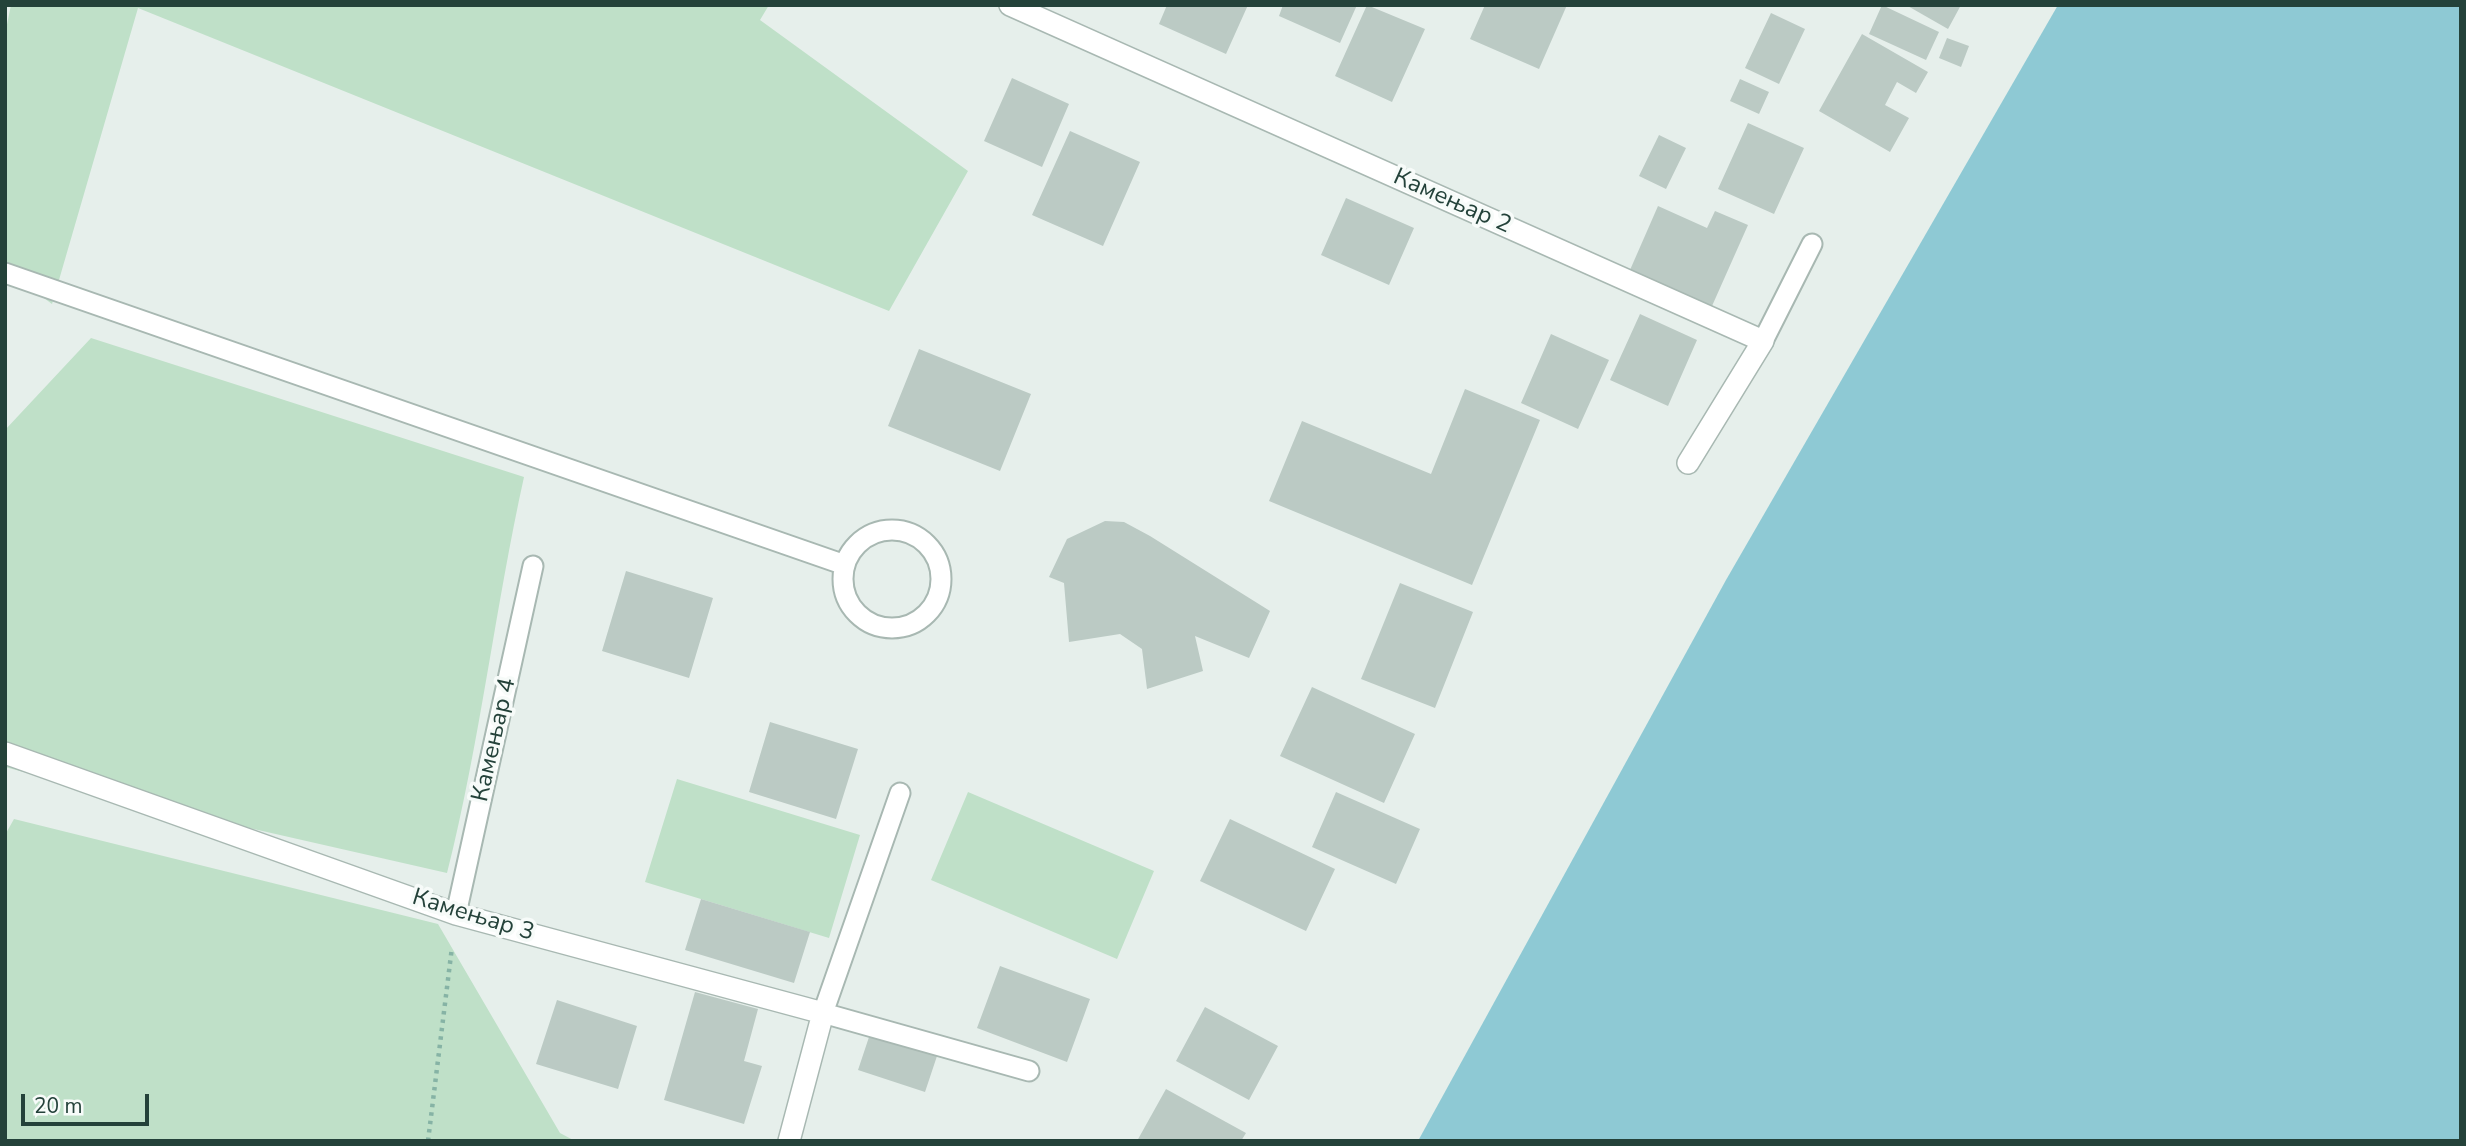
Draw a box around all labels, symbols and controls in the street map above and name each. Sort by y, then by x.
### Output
street label: Камењар 2 [1389,163,1515,241]
street label: Камењар 4 [467,675,523,805]
street label: Камењар 3 [409,884,537,948]
scale bar [24,1080,152,1124]
text: 20 m [34,1092,83,1120]

